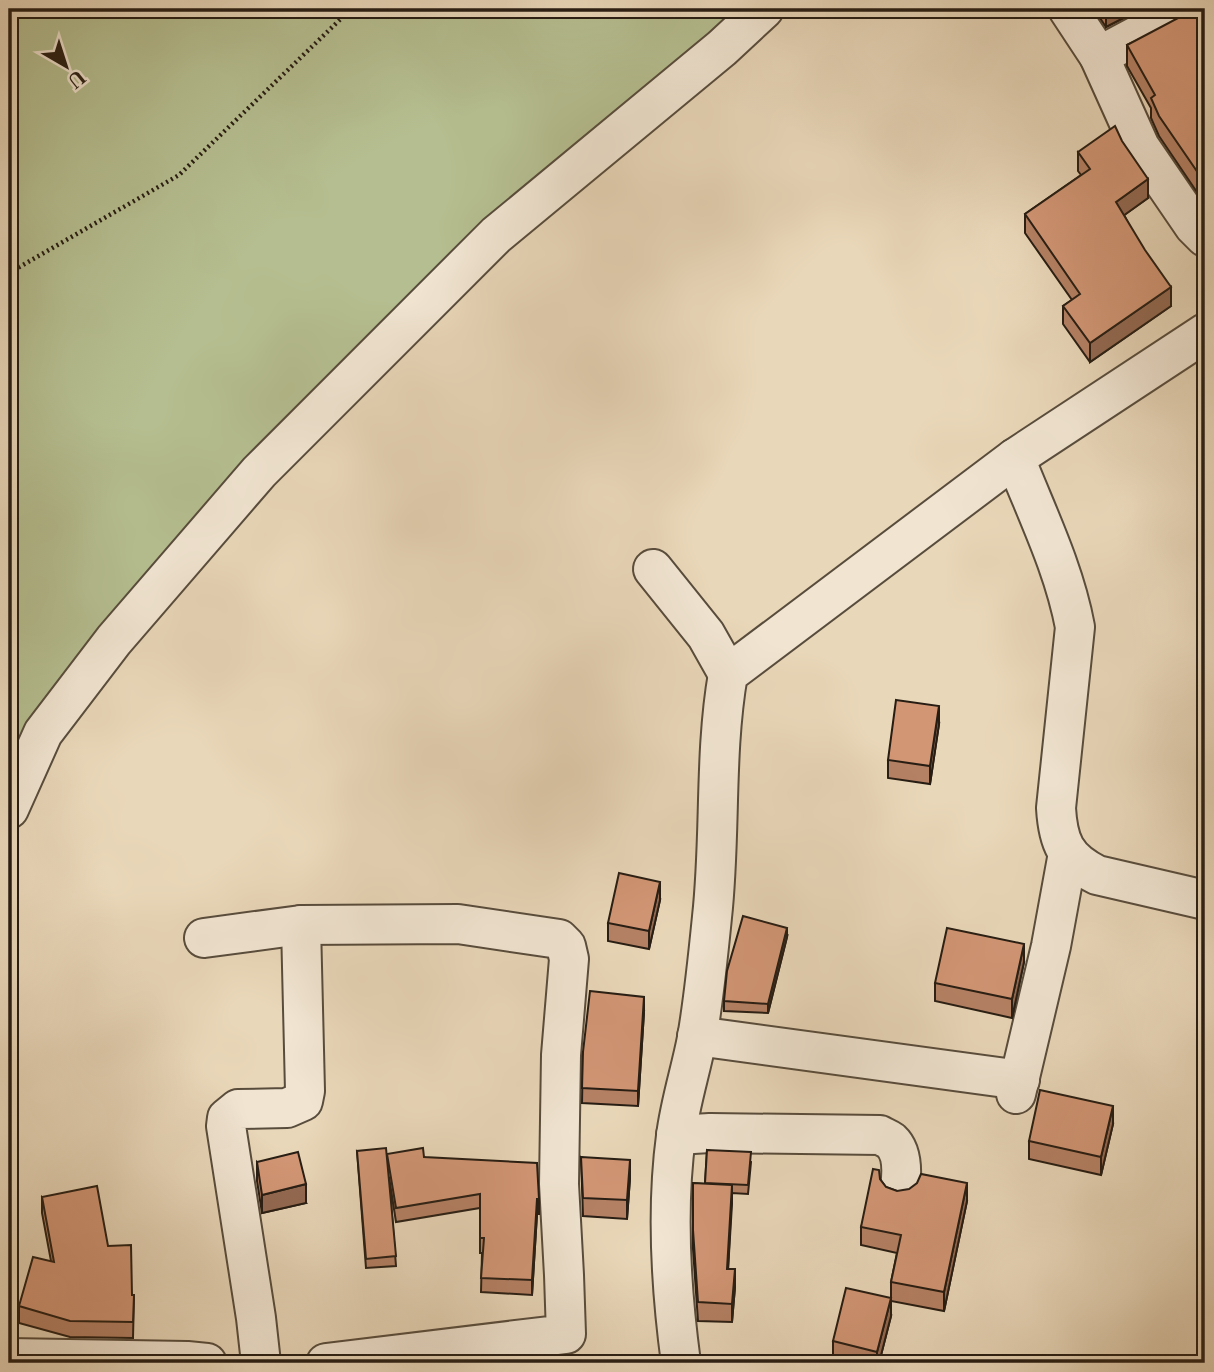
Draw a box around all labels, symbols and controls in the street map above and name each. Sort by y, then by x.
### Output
north arrow [32,32,102,102]
text: U [63,65,90,93]

